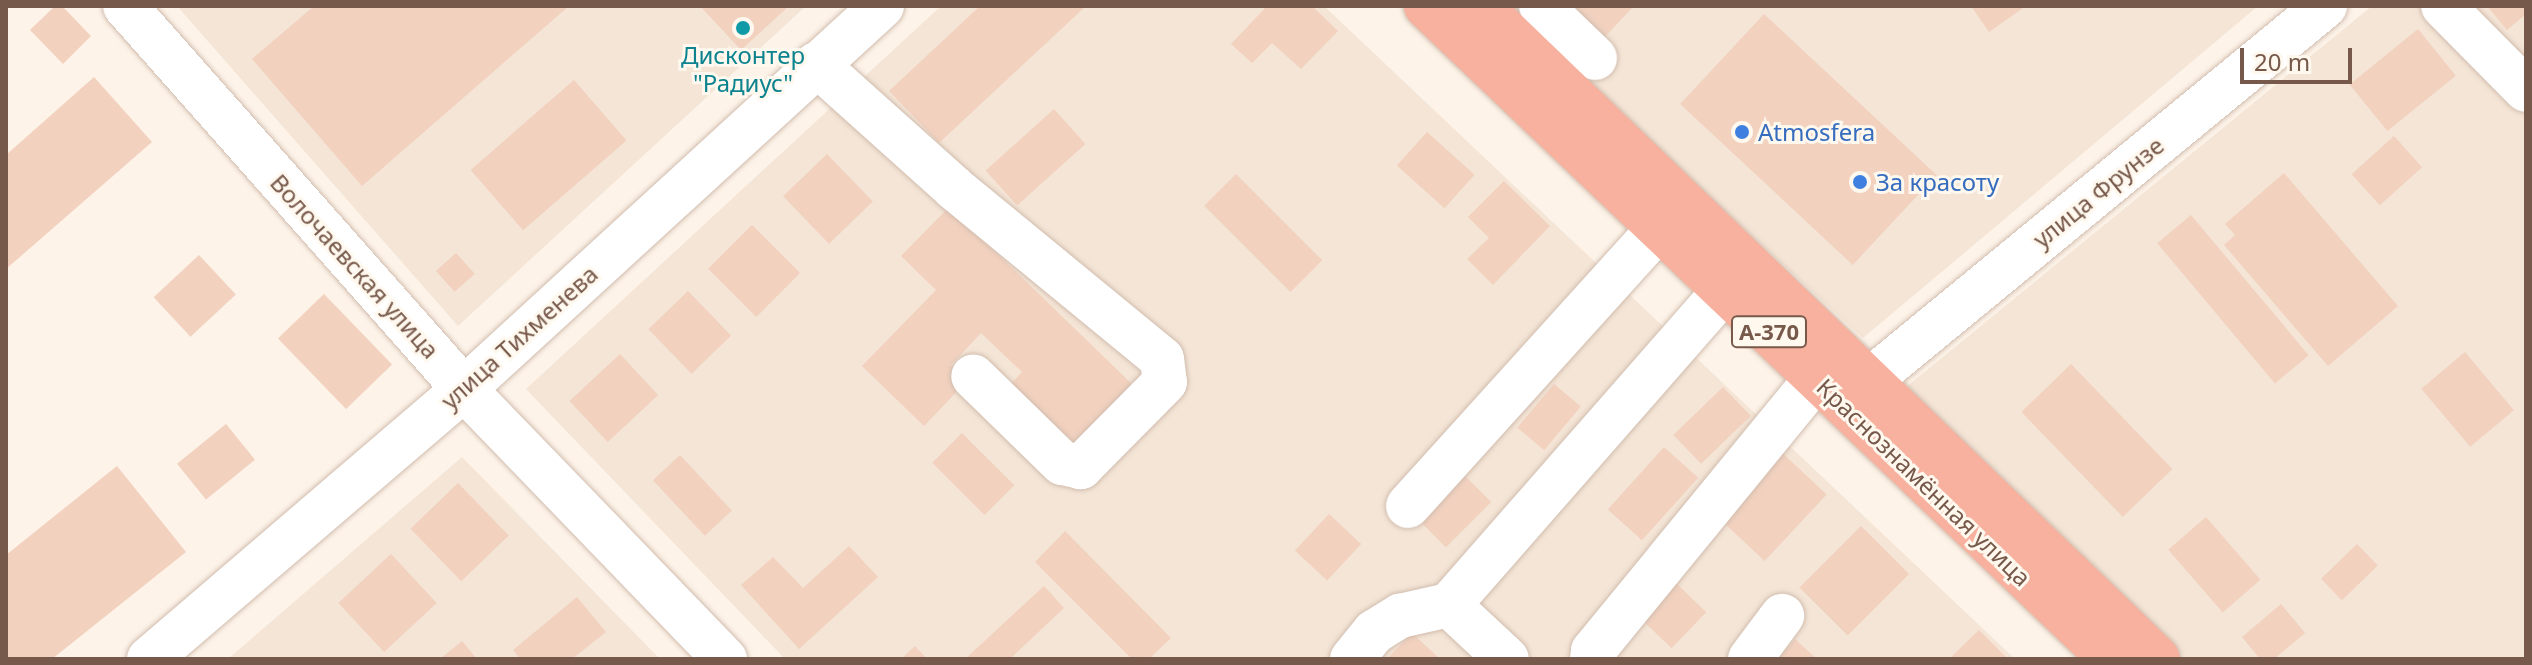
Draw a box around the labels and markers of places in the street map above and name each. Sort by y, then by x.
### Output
marker: Дисконтер "Радиус" [734,19,752,37]
place label: Дисконтер "Радиус" [681,41,805,97]
place label: Atmosfera [1758,118,1875,146]
marker: Atmosfera [1733,123,1751,141]
place label: За красоту [1876,168,1999,196]
marker: За красоту [1851,173,1869,191]

